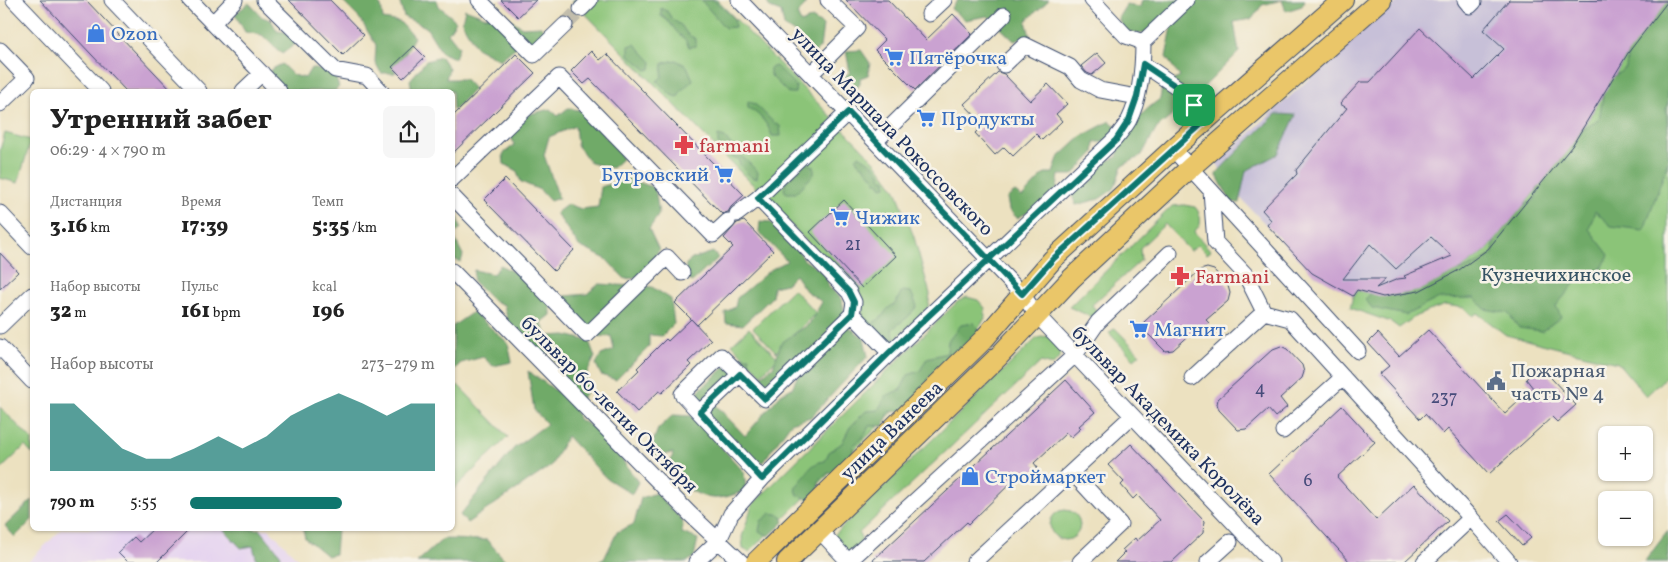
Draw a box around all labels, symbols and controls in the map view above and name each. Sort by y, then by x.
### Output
place label: Ozon [111,21,158,49]
shop icon: Ozon [85,22,107,44]
street label: улица Маршала Рокоссовского [784,22,999,243]
place label: Пятёрочка [909,45,1007,73]
supermarket icon: Пятёрочка [883,46,905,68]
pin [1173,84,1215,126]
icon: arrive [1180,91,1208,119]
text: Утренний забег [50,101,272,140]
button: share [383,106,435,158]
place label: Продукты [941,106,1035,134]
supermarket icon: Продукты [915,107,937,129]
place label: farmani [699,133,770,161]
pharmacy icon: farmani [673,134,695,156]
text: 06:29 · 4 × 790 m [50,140,166,162]
place label: Бугровский [601,162,709,190]
supermarket icon: Бугровский [713,163,735,185]
text: Дистанция [50,193,122,212]
text: Время [181,193,221,212]
text: Темп [312,193,344,212]
place label: Чижик [855,205,920,233]
supermarket icon: Чижик [829,206,851,228]
text: 3.16 [50,212,88,241]
text: 17:39 [181,212,228,241]
text: 5:35 [312,212,349,241]
text: km [88,219,110,238]
text: /km [349,219,377,238]
house number: 21 [845,233,861,258]
park label: Кузнечихинское [1481,262,1631,290]
place label: Farmani [1195,264,1269,292]
pharmacy icon: Farmani [1169,265,1191,287]
text: Набор высоты [50,278,141,297]
text: Пульс [181,278,219,297]
text: kcal [312,278,337,297]
text: 32 [50,297,71,326]
text: 161 [181,297,210,326]
text: 196 [312,297,345,326]
text: m [71,304,87,323]
text: bpm [210,304,241,323]
street label: бульвар 60-летия Октября [514,310,704,500]
place label: Магнит [1154,317,1226,345]
supermarket icon: Магнит [1128,318,1150,340]
street label: бульвар Академика Королёва [1064,320,1271,533]
text: Набор высоты [50,354,154,376]
text: 273–279 m [361,354,435,376]
place label: Пожарная часть № 4 [1511,358,1605,409]
public building icon: Пожарная часть № 4 [1485,370,1507,392]
street label: улица Ванеева [835,375,950,488]
house number: 4 [1255,377,1265,402]
house number: 237 [1430,386,1458,411]
map controls [1598,426,1653,546]
button: + [1598,426,1653,481]
place label: Строймаркет [985,464,1106,492]
shop icon: Строймаркет [959,465,981,487]
house number: 6 [1303,469,1313,494]
button: − [1598,491,1653,546]
text: 790 m [50,492,95,514]
text: 5:55 [130,492,157,514]

